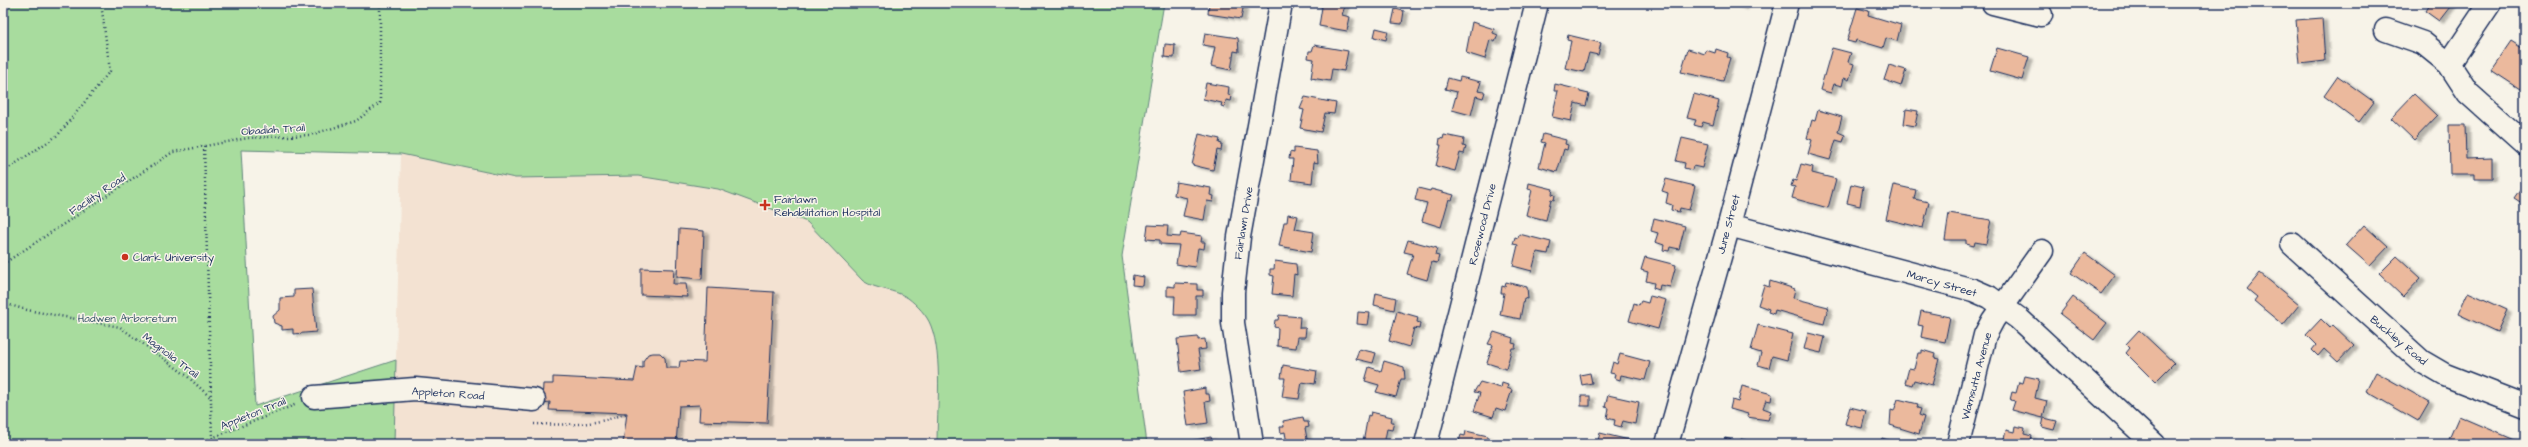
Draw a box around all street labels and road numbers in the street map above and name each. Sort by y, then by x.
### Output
street label: Obadiah Trail [241,120,306,139]
street label: Facility Road [66,170,129,220]
street label: Rosewood Drive [1465,182,1500,266]
street label: Fairlawn Drive [1230,186,1257,261]
street label: June Street [1713,192,1744,256]
street label: Marcy Street [1905,266,1979,302]
street label: Buckley Road [2366,312,2431,370]
street label: Magnolia Trail [139,329,202,383]
street label: Wamsutta Avenue [1958,331,1995,422]
street label: Appleton Road [411,383,485,404]
street label: Appleton Trail [218,393,288,433]

